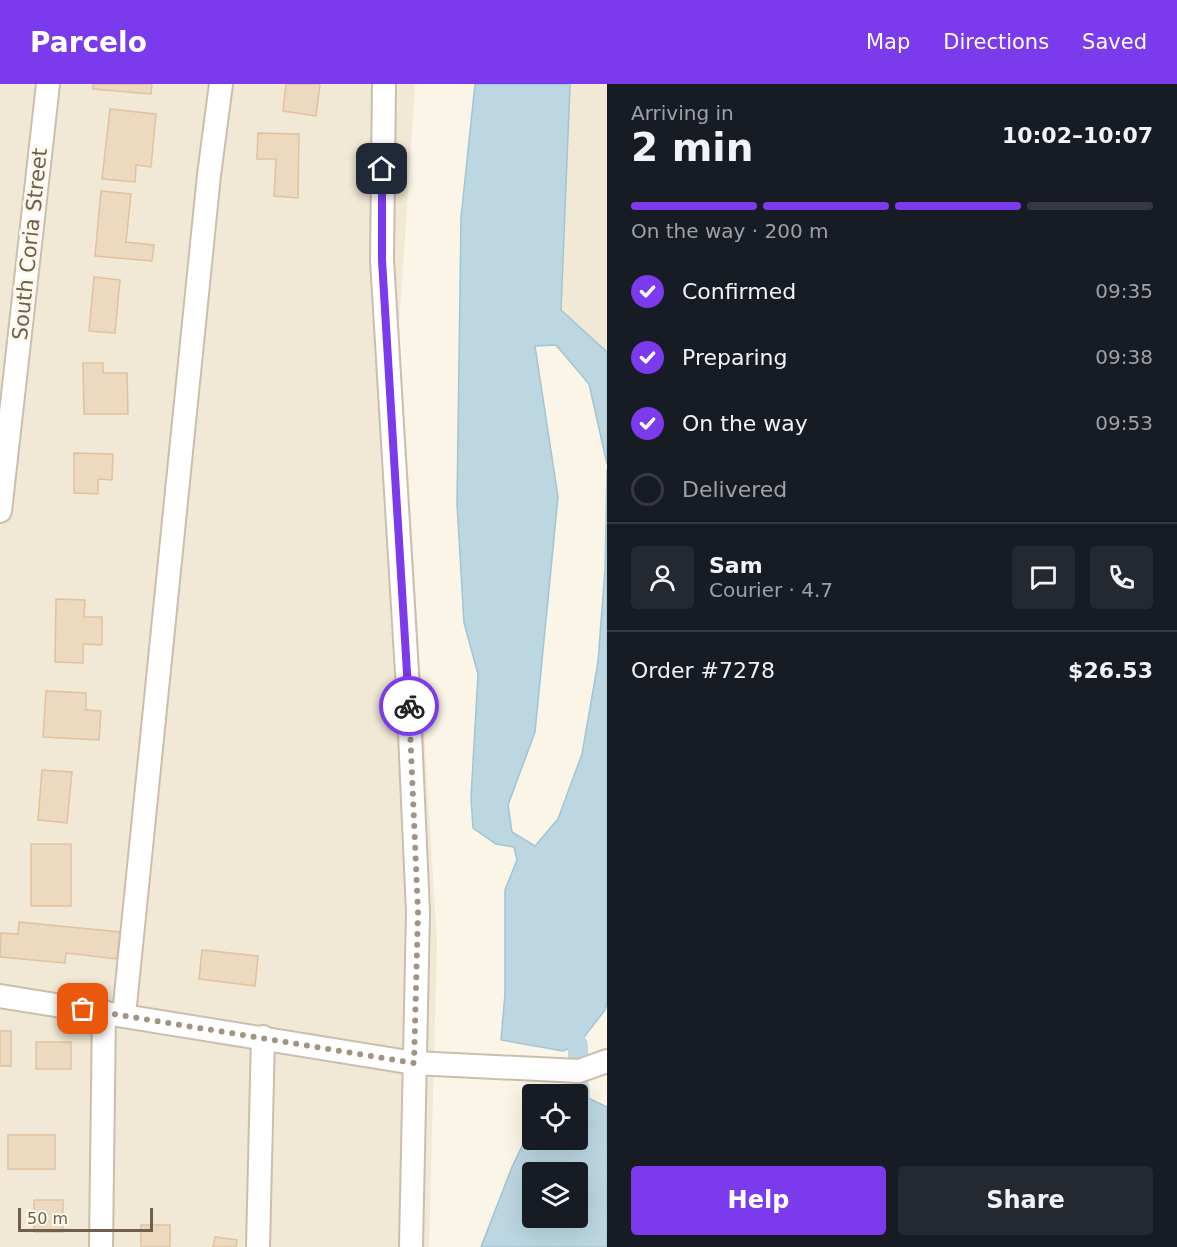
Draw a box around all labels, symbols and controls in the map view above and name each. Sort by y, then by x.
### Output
text: Parcelo [30,26,147,59]
text: Map [866,30,910,54]
text: Directions [943,30,1049,54]
text: Saved [1082,30,1147,54]
text: Arriving in [631,101,734,125]
text: 10:02–10:07 [1002,123,1153,148]
text: 2 min [631,125,753,170]
pin [356,143,407,194]
street label: South Coria Street [8,147,52,341]
icon: home [365,152,398,185]
text: On the way · 200 m [631,219,829,243]
icon: check [631,275,664,308]
text: Confirmed [682,279,796,304]
text: 09:35 [1095,279,1153,303]
icon: check [631,341,664,374]
text: Preparing [682,345,788,370]
text: 09:38 [1095,345,1153,369]
icon: check [631,407,664,440]
text: On the way [682,411,808,436]
text: 09:53 [1095,411,1153,435]
text: Delivered [682,477,787,502]
button: person [631,546,694,609]
button: chat [1012,546,1075,609]
button: phone [1090,546,1153,609]
text: Sam [709,553,763,578]
text: Courier · 4.7 [709,578,833,602]
text: Order #7278 [631,658,775,683]
text: $26.53 [1068,658,1153,683]
courier [379,676,439,736]
icon: bike [393,690,426,723]
pin [57,983,108,1034]
icon: bag [66,992,99,1025]
map controls [522,1084,588,1228]
button: locate [522,1084,588,1150]
button: layers [522,1162,588,1228]
button: Help [631,1166,886,1235]
button: Share [898,1166,1153,1235]
scale bar [18,1205,153,1232]
text: 50 m [27,1209,68,1228]

